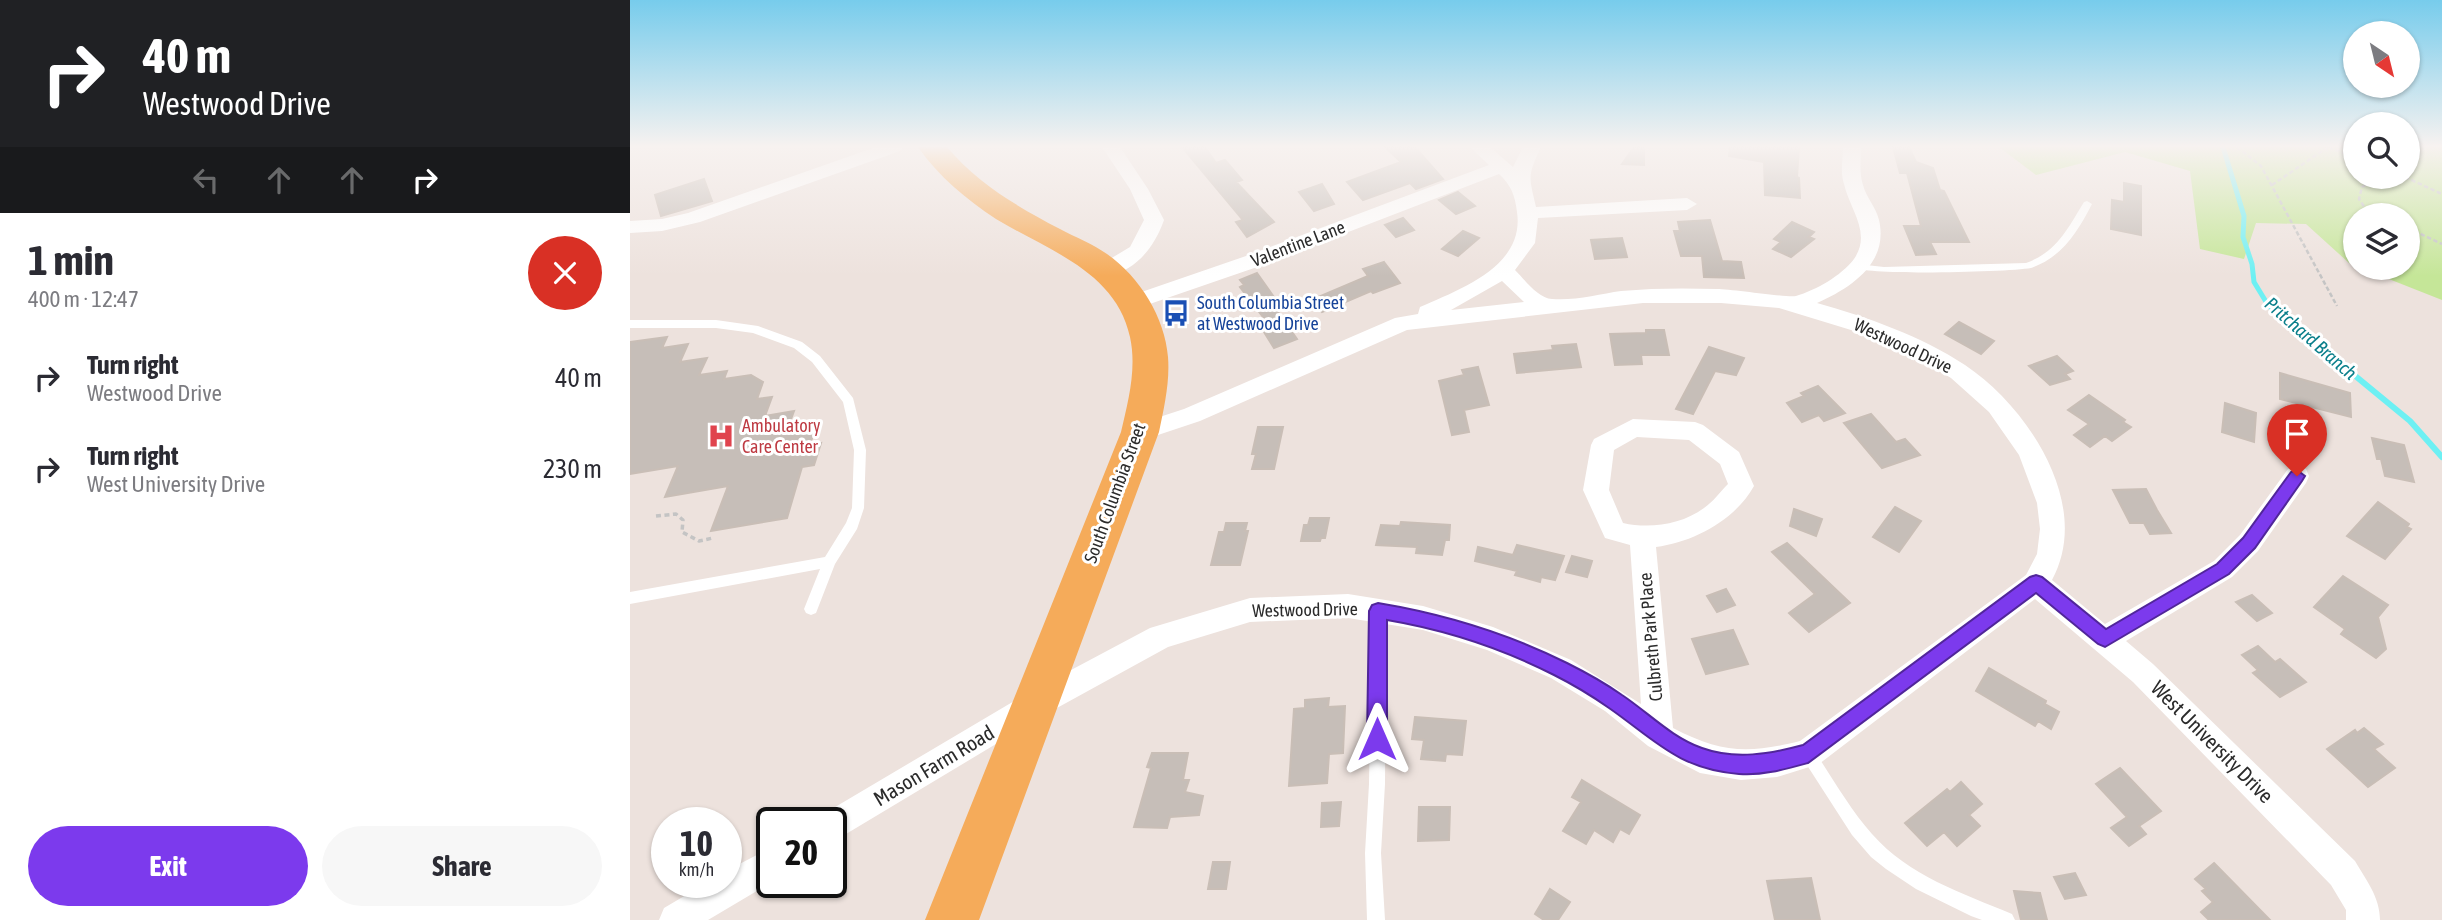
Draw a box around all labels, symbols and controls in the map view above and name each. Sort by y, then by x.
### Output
north arrow [2343,21,2420,98]
map controls [2343,21,2420,280]
text: 40 m [143,27,231,83]
icon: right [28,28,119,119]
text: Westwood Drive [143,85,331,122]
button: search [2343,112,2420,189]
icon: left [187,161,225,199]
icon: ahead [260,161,298,199]
icon: ahead [333,161,371,199]
icon: right [406,161,444,199]
button: layers [2343,203,2420,280]
street label: Valentine Lane [1248,216,1348,271]
text: 1 min [28,236,114,284]
button: close [528,236,602,310]
text: 400 m · 12:47 [28,286,139,312]
place label: South Columbia Street at Westwood Drive [1197,292,1344,334]
water label: Pritchard Branch [2261,292,2361,384]
bus stop icon: South Columbia Street at Westwood Drive [1161,298,1191,328]
street label: Westwood Drive [1851,314,1956,377]
text: Turn right [87,350,178,380]
icon: right [28,359,66,397]
text: 40 m [555,363,602,393]
text: Westwood Drive [87,380,222,406]
pin [2267,404,2327,476]
place label: Ambulatory Care Center [742,415,820,457]
icon: arrive [2278,415,2316,453]
street label: South Columbia Street [1080,420,1150,566]
hospital icon: Ambulatory Care Center [706,421,736,451]
text: Turn right [87,441,178,471]
icon: right [28,450,66,488]
text: 230 m [543,454,602,484]
text: West University Drive [87,471,265,497]
street label: Culbreth Park Place [1634,572,1667,702]
street label: Westwood Drive [1252,598,1358,621]
street label: West University Drive [2147,675,2279,807]
position arrow [1340,702,1414,776]
street label: Mason Farm Road [869,720,998,811]
speed limit sign: 20 [756,807,847,898]
text: 10 [680,823,713,863]
button: Exit [28,826,308,906]
button: Share [322,826,602,906]
text: km/h [679,859,714,880]

